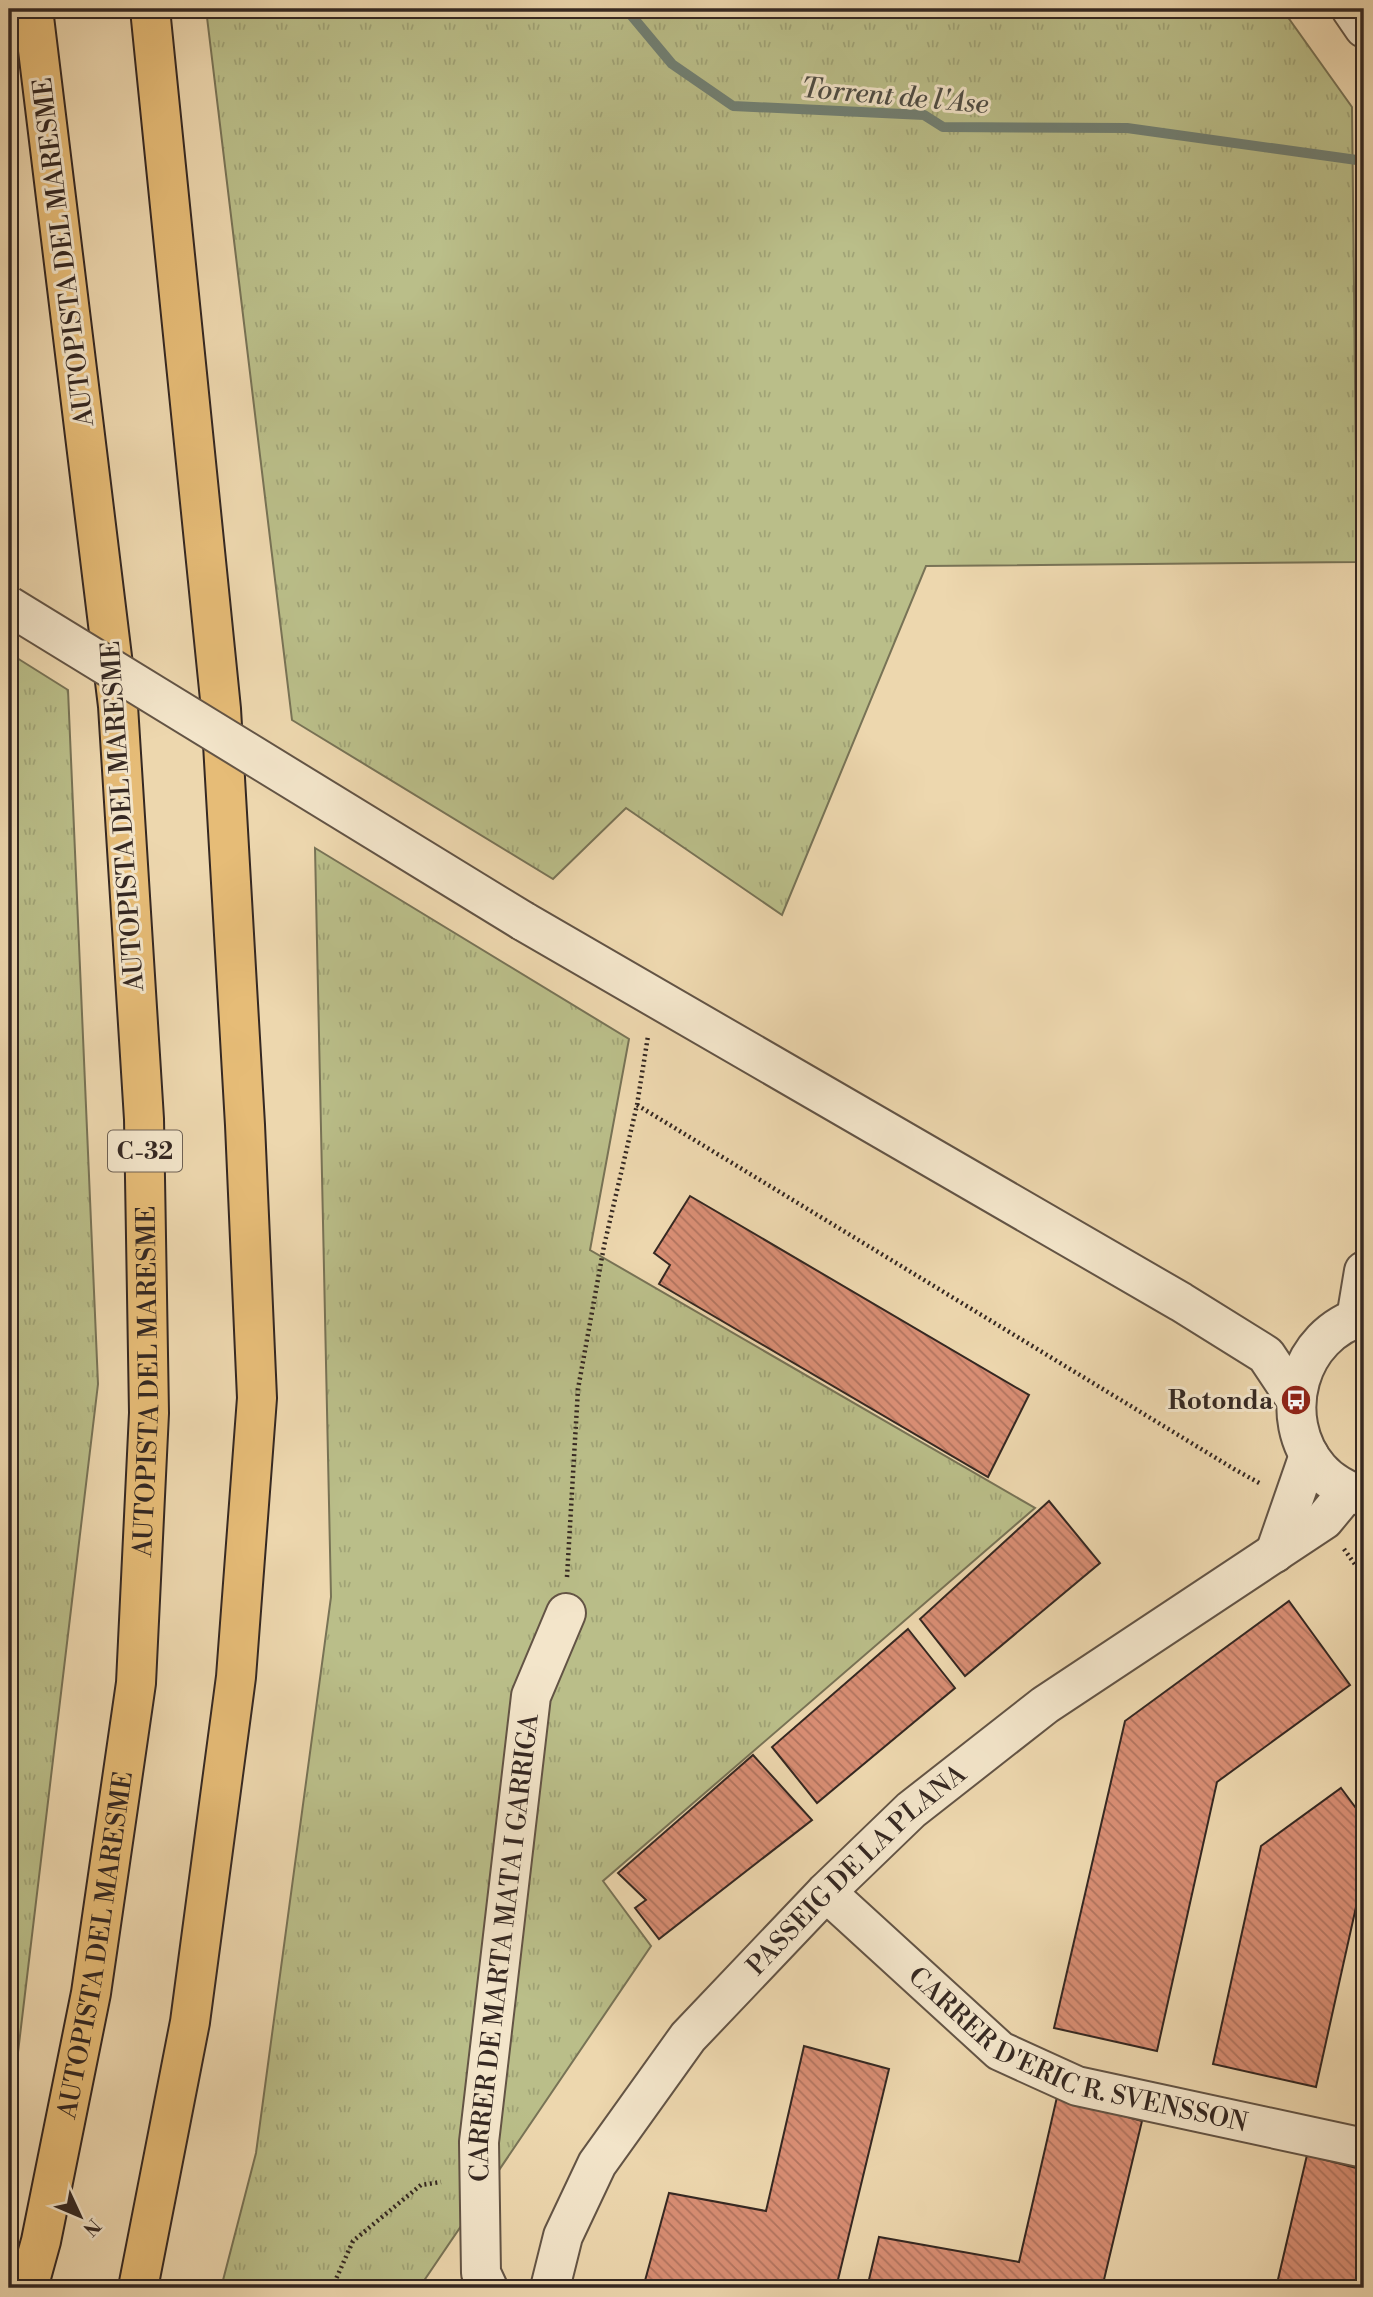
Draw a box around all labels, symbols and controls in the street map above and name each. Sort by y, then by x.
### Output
water label: Torrent de l'Ase [800,71,990,122]
street label: AUTOPISTA DEL MARESME [27,76,101,429]
street label: AUTOPISTA DEL MARESME [95,640,151,993]
road number: C-32 [108,1130,182,1171]
street label: AUTOPISTA DEL MARESME [127,1205,166,1559]
bus stop icon: Rotonda [1279,1383,1313,1417]
place label: Rotonda [1168,1385,1274,1417]
street label: CARRER DE MARTA MATA I GARRIGA [464,1711,546,2182]
street label: PASSEIG DE LA PLANA [740,1757,974,1982]
street label: AUTOPISTA DEL MARESME [51,1769,140,2122]
street label: CARRER D'ERIC R. SVENSSON [901,1960,1251,2140]
north arrow [46,2182,116,2252]
text: N [78,2213,105,2241]

